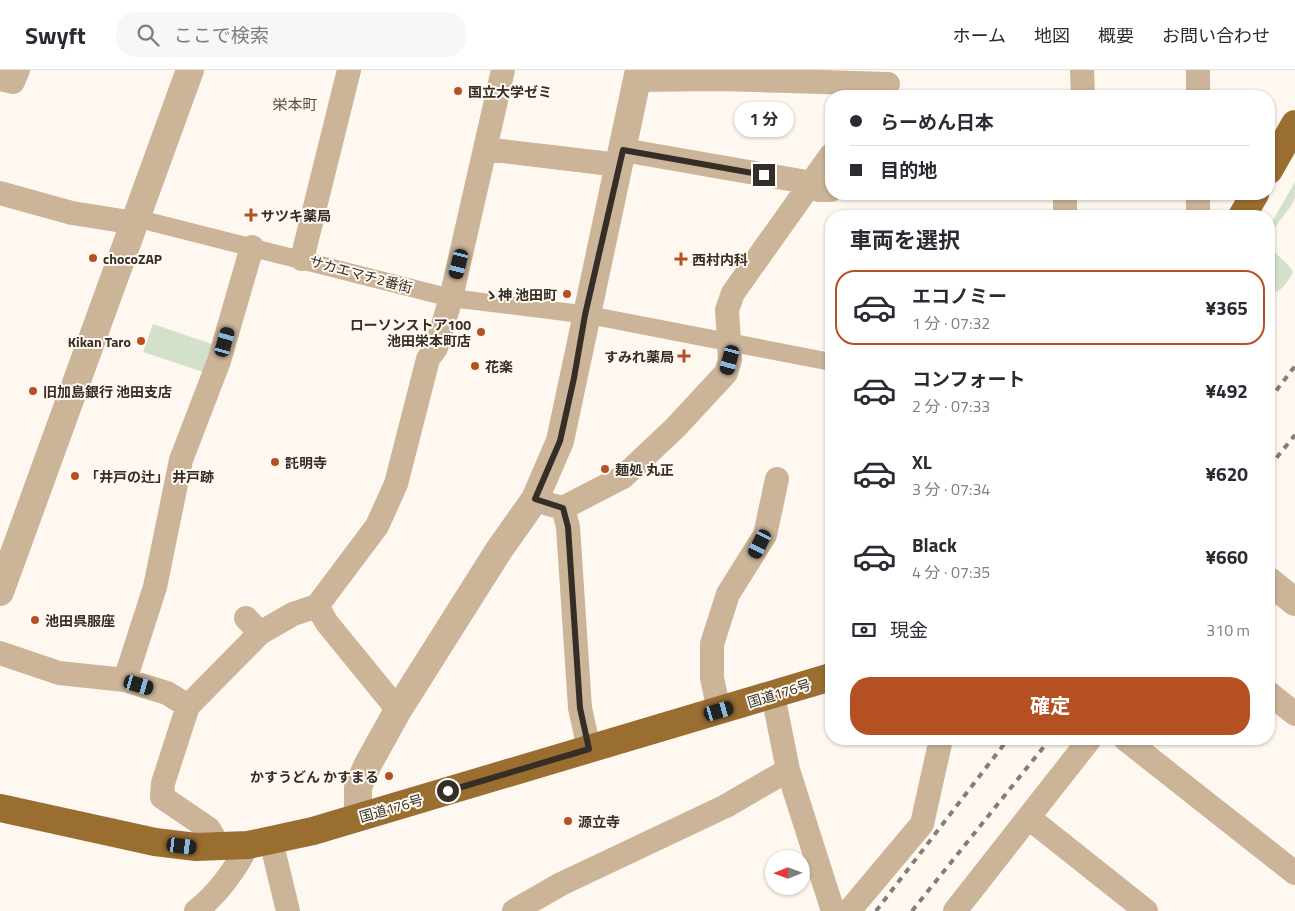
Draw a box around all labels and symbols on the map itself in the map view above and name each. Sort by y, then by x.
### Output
place label: 国立大学ゼミ [468,81,552,102]
marker: 国立大学ゼミ [452,85,464,97]
district label: 栄本町 [272,93,318,116]
callout: 1 分 [734,102,794,138]
route end [753,164,775,186]
place label: サツキ薬局 [261,205,331,226]
marker: サツキ薬局 [245,209,257,221]
place label: chocoZAP [103,248,162,269]
car [448,248,469,280]
place label: 西村内科 [692,249,748,270]
street label: サカエマチ2番街 [307,250,415,298]
marker: chocoZAP [87,252,99,264]
marker: 西村内科 [674,252,688,266]
place label: ゝ神 池田町 [484,284,557,305]
marker: ゝ神 池田町 [561,288,573,300]
place label: ローソンストア100 池田栄本町店 [350,314,471,351]
car [213,326,236,358]
marker: ローソンストア100 池田栄本町店 [475,326,487,338]
place label: Kikan Taro [68,331,131,352]
marker: Kikan Taro [135,335,147,347]
car [718,344,741,376]
place label: すみれ薬局 [604,346,674,367]
marker: すみれ薬局 [678,350,690,362]
place label: 花楽 [485,356,513,377]
marker: 花楽 [469,360,481,372]
place label: 旧加島銀行 池田支店 [43,381,172,402]
marker: 旧加島銀行 池田支店 [27,385,39,397]
place label: 託明寺 [285,452,327,473]
marker: 託明寺 [269,456,281,468]
place label: 麺処 丸正 [615,459,674,480]
marker: 麺処 丸正 [599,463,611,475]
place label: 「井戸の辻」 井戸跡 [85,466,214,487]
marker: 「井戸の辻」 井戸跡 [69,470,81,482]
car [746,527,773,561]
place label: 池田呉服座 [45,610,115,631]
marker: 池田呉服座 [29,614,41,626]
street label: 国道176号 [745,673,813,713]
car [122,674,155,696]
car [702,700,735,722]
place label: かすうどん かすまる [250,766,379,787]
marker: かすうどん かすまる [383,770,395,782]
route start [437,780,459,802]
street label: 国道176号 [357,789,425,827]
place label: 源立寺 [578,811,620,832]
marker: 源立寺 [562,815,574,827]
car [166,837,197,855]
north arrow [765,850,810,895]

